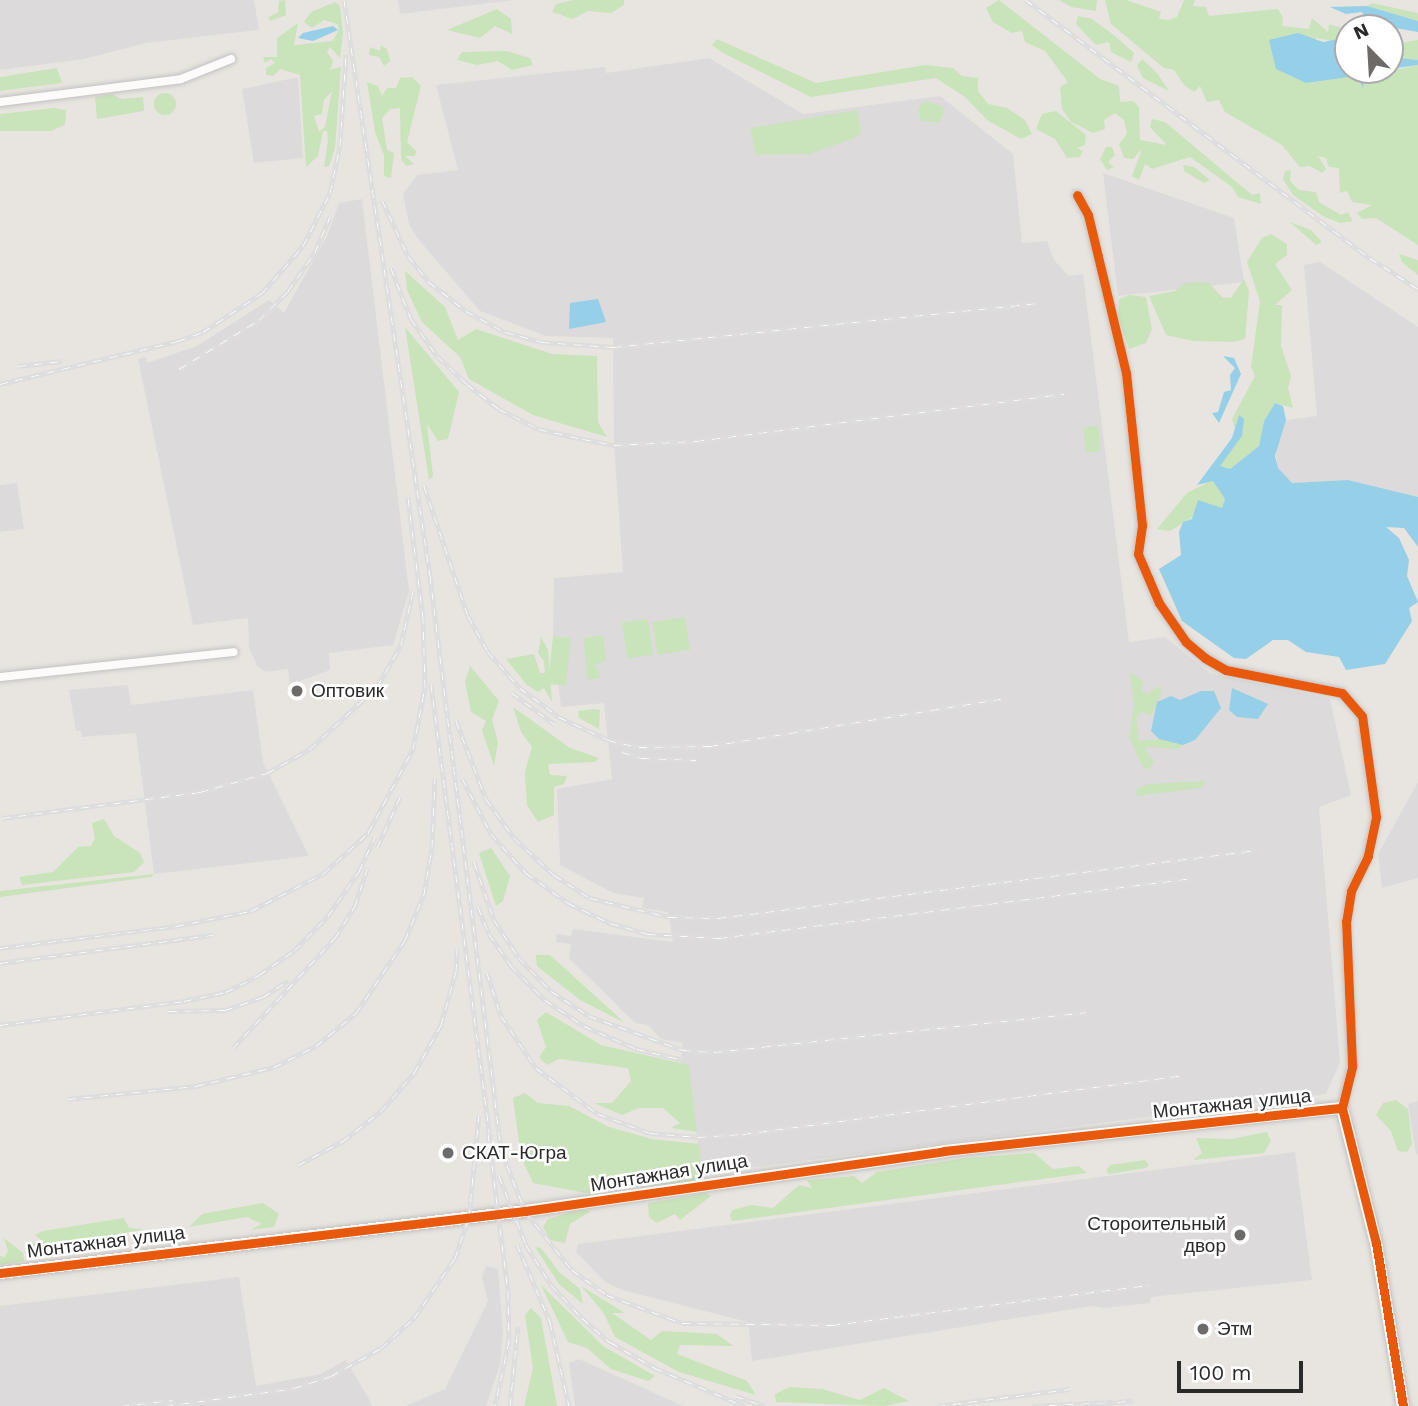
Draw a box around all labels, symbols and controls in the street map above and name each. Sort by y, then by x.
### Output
north arrow [1334,14,1404,84]
text: N [1350,18,1372,45]
place label: Оптовик [311,680,384,702]
marker: Оптовик [289,683,305,699]
street label: Монтажная улица [1152,1084,1312,1124]
place label: СКАТ-Югра [462,1142,567,1164]
marker: СКАТ-Югра [440,1145,456,1161]
street label: Монтажная улица [589,1149,749,1197]
place label: Стороительный двор [1087,1213,1226,1257]
street label: Монтажная улица [26,1221,186,1263]
marker: Стороительный двор [1232,1227,1248,1243]
place label: Этм [1217,1318,1252,1340]
marker: Этм [1195,1321,1211,1337]
scale bar [1180,1346,1306,1390]
text: 100 m [1190,1360,1252,1385]

